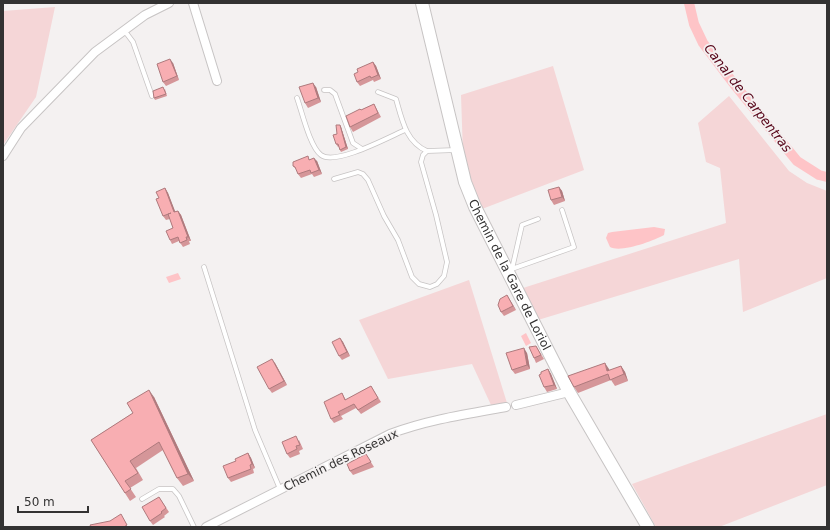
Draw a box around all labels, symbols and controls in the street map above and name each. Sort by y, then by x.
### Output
water label: Canal de Carpentras [701,41,795,155]
street label: Chemin de la Gare de Loriol [466,197,554,353]
street label: Chemin des Roseaux [281,426,401,494]
scale bar [18,488,88,514]
text: 50 m [24,495,55,509]

